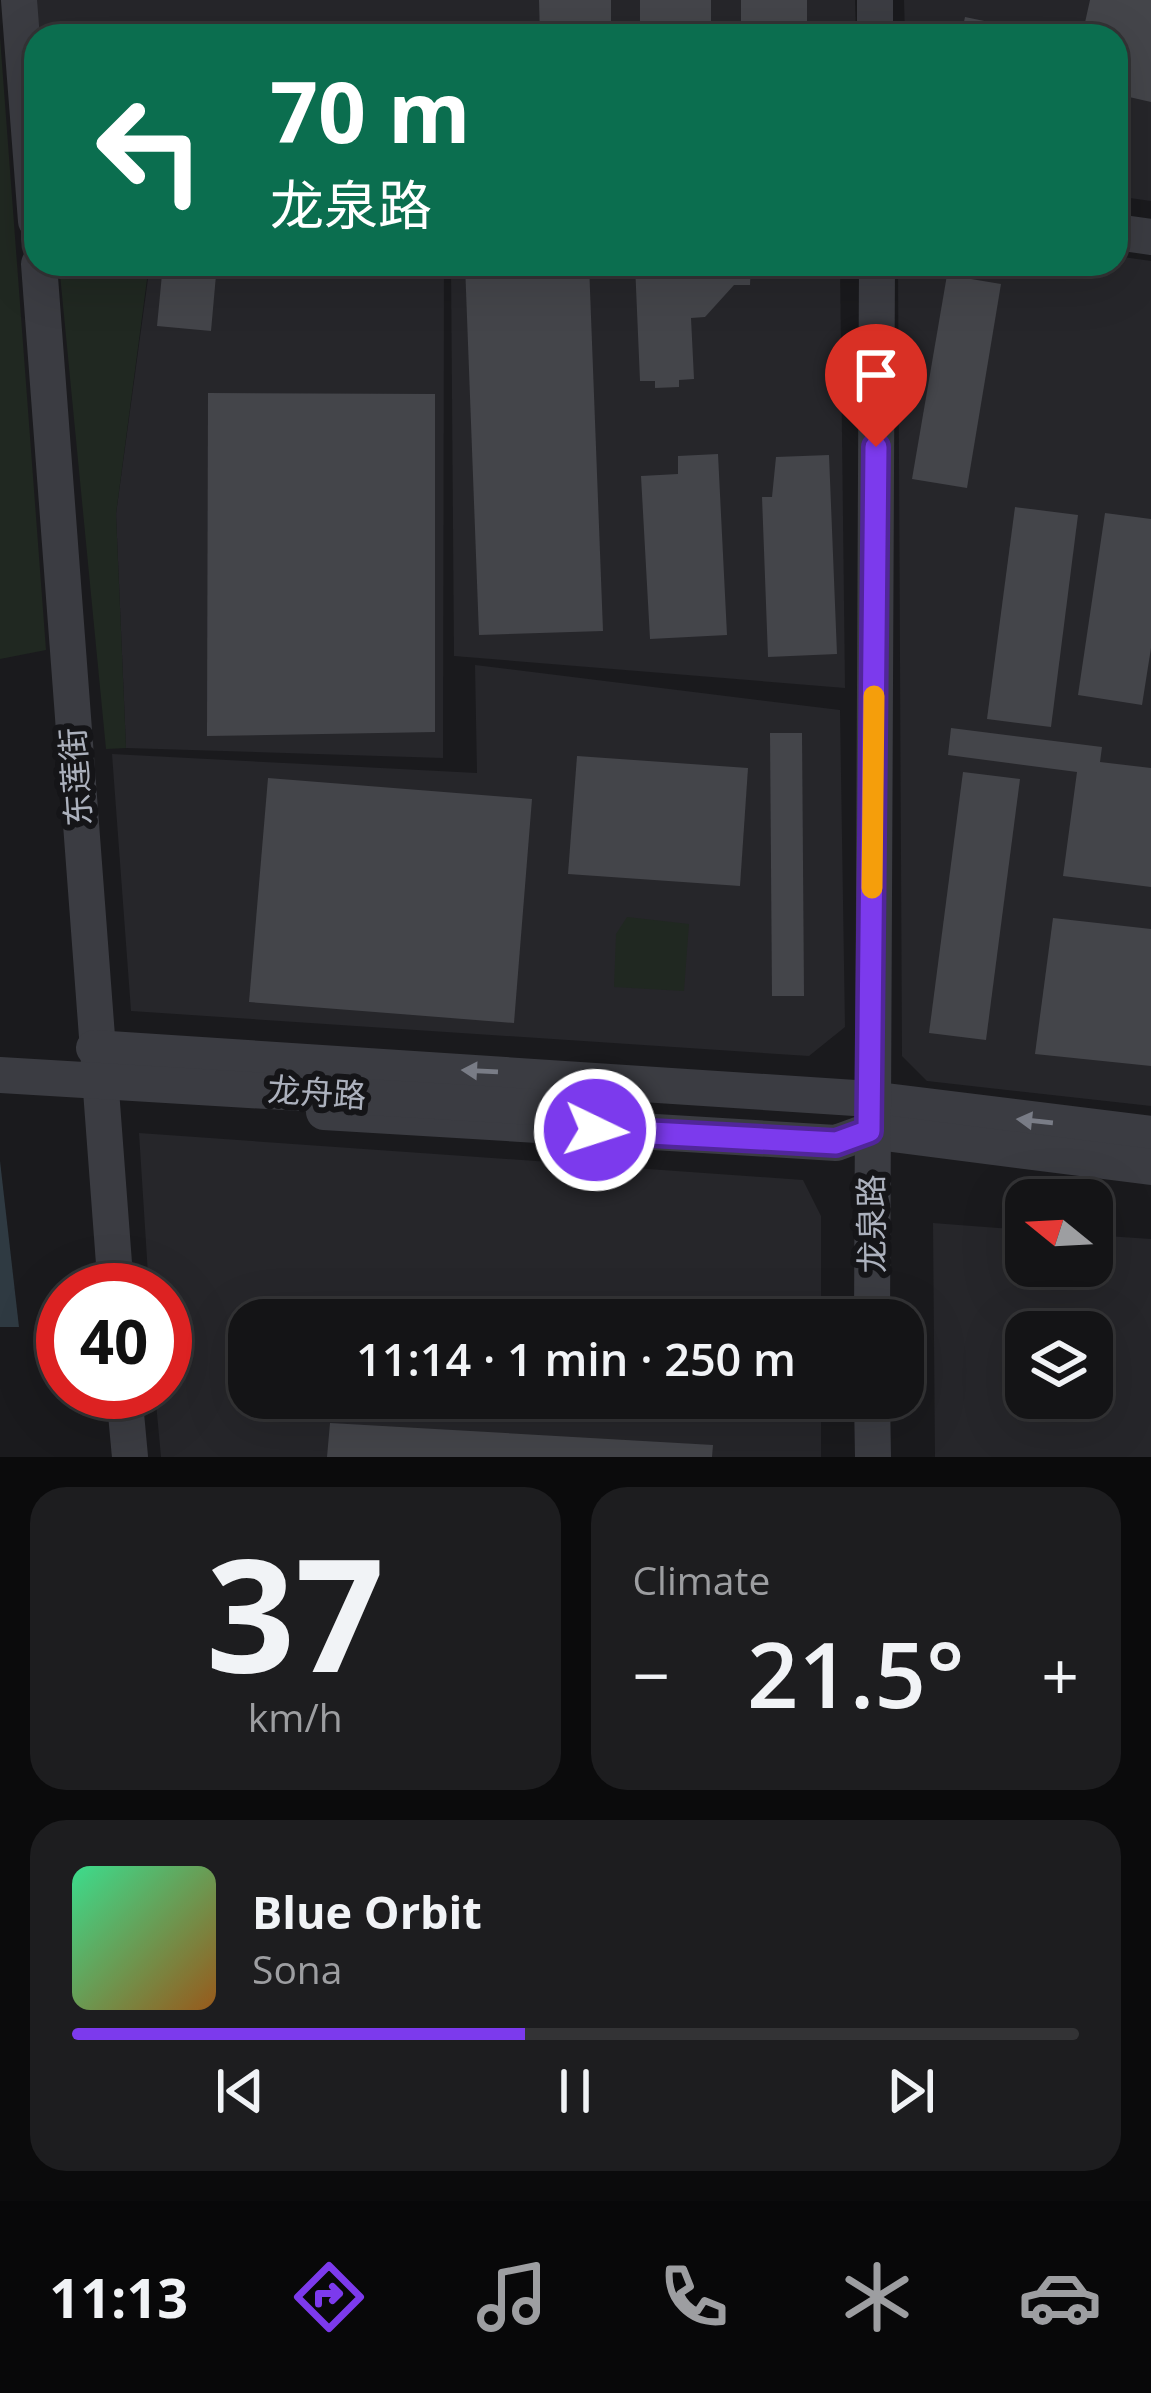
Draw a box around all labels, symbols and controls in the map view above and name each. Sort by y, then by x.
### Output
text: 70 m [270,53,470,168]
icon: left [72,72,228,228]
text: 龙泉路 [270,167,432,241]
pin [825,324,927,447]
icon: arrive [843,342,909,408]
street label: 东莲街 [49,726,101,828]
one-way arrow [460,1061,498,1080]
street label: 龙舟路 [266,1066,368,1118]
position arrow [532,1067,658,1193]
one-way arrow [1016,1111,1053,1130]
street label: 龙泉路 [848,1174,894,1274]
north arrow [1005,1179,1113,1287]
map controls [1005,1179,1113,1419]
speed limit sign: 40 [36,1263,192,1419]
button: layers [1005,1311,1113,1419]
text: 11:14 · 1 min · 250 m [356,1328,796,1389]
text: 37 [206,1505,384,1718]
text: Climate [633,1553,770,1606]
text: 21.5° [747,1612,965,1734]
text: − [633,1629,670,1719]
text: + [1041,1629,1079,1719]
text: km/h [248,1690,343,1743]
text: Blue Orbit [252,1881,482,1942]
text: Sona [252,1942,342,1995]
icon: previous [207,2058,273,2124]
icon: pause [542,2058,608,2124]
icon: next [878,2058,944,2124]
icon: directions [287,2255,371,2339]
icon: music [470,2255,554,2339]
icon: phone [652,2255,736,2339]
icon: climate [835,2255,919,2339]
icon: car [1018,2255,1102,2339]
text: 11:13 [49,2260,188,2334]

